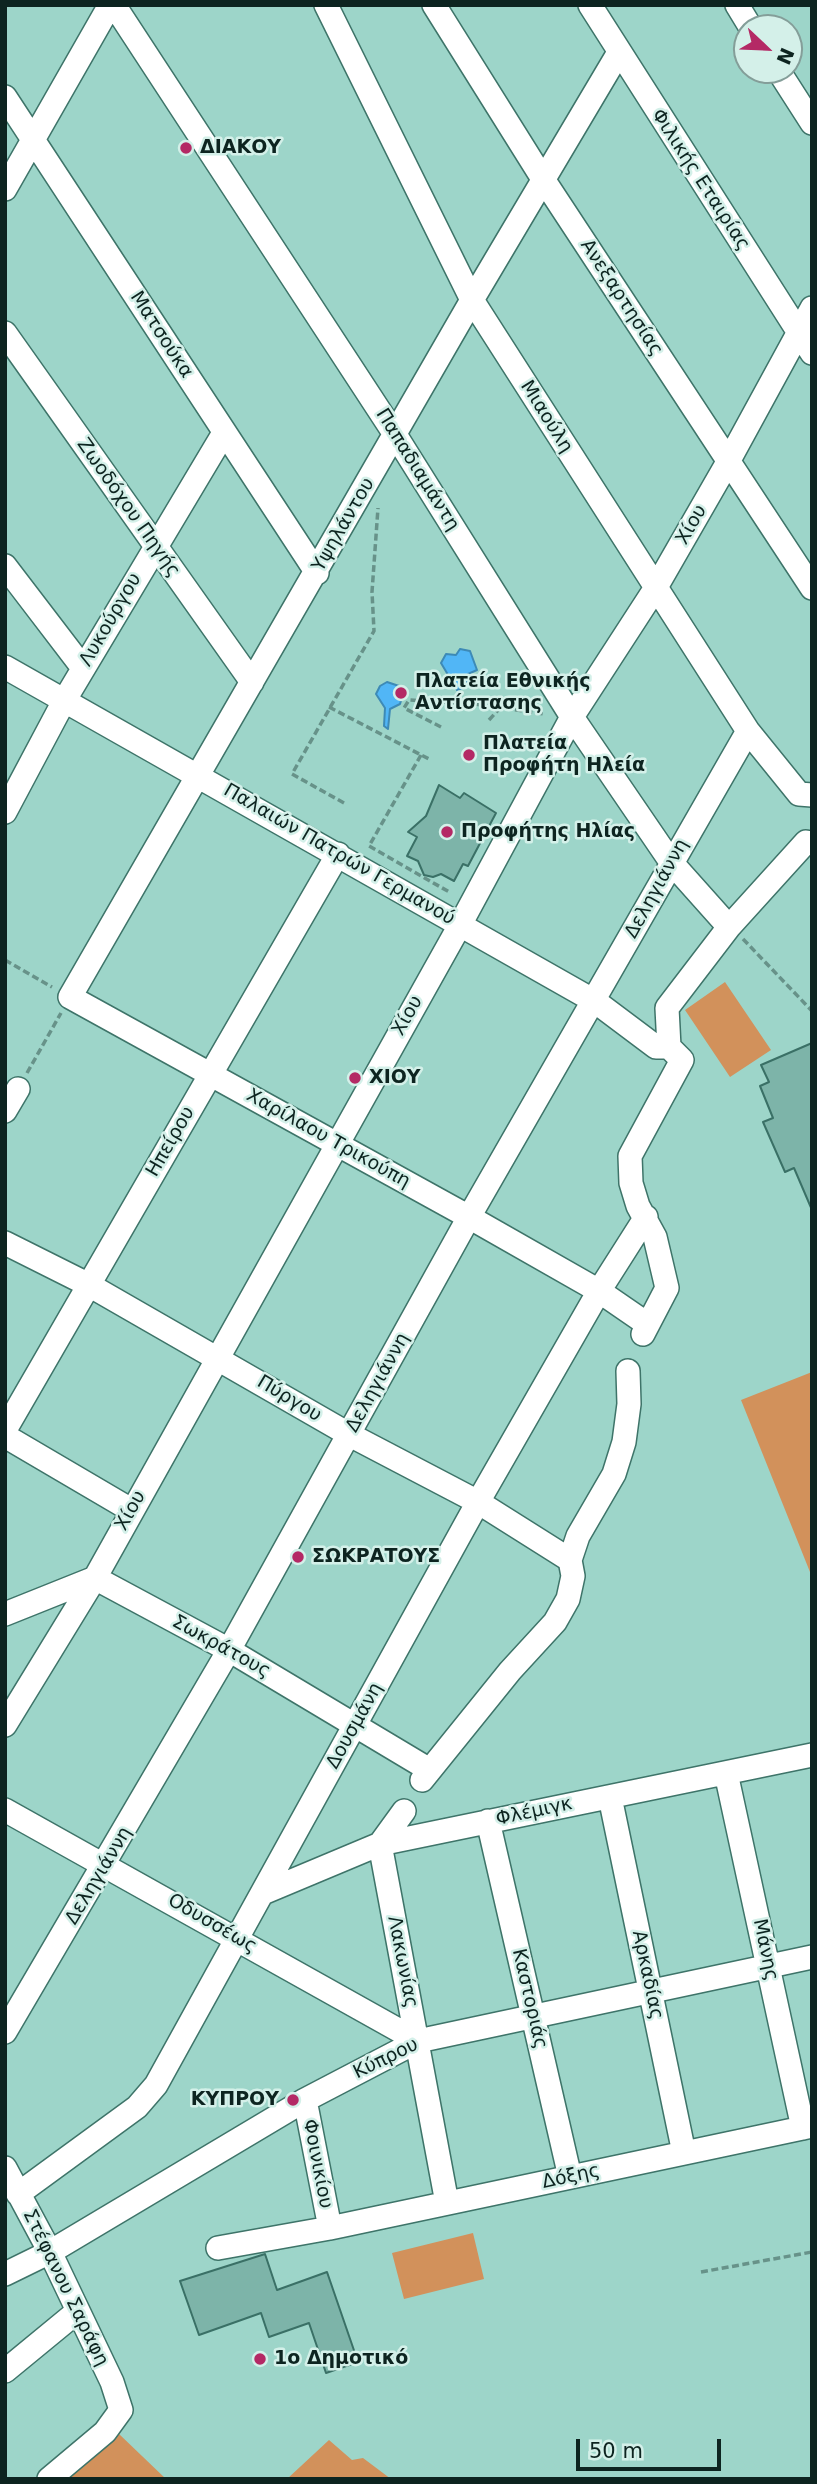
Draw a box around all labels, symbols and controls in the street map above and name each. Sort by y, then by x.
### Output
north arrow [733,14,803,84]
text: N [772,45,799,68]
street label: Φιλικής Εταιρίας [646,105,754,255]
place label: ΔΙΑΚΟΥ [200,137,281,159]
marker: ΔΙΑΚΟΥ [178,140,194,156]
street label: Ανεξαρτησίας [575,235,667,361]
street label: Ματσούκα [125,287,197,383]
street label: Μιαούλη [515,377,577,457]
street label: Παπαδιαμάντη [370,405,464,535]
street label: Ζωοδόχου Πηγής [72,434,184,582]
street label: Υψηλάντου [308,474,380,576]
street label: Χίου [672,501,712,549]
street label: Λυκούργου [75,569,147,671]
place label: Πλατεία Εθνικής Αντίστασης [415,671,590,715]
marker: Πλατεία Εθνικής Αντίστασης [393,685,409,701]
place label: Πλατεία Προφήτη Ηλεία [483,733,645,777]
marker: Πλατεία Προφήτη Ηλεία [461,747,477,763]
street label: Παλαιών Πατρών Γερμανού [219,779,459,931]
place label: Προφήτης Ηλίας [461,821,635,843]
marker: Προφήτης Ηλίας [439,824,455,840]
street label: Δεληγιάννη [620,835,694,943]
street label: Χίου [388,992,428,1040]
place label: ΧΙΟΥ [369,1067,421,1089]
marker: ΧΙΟΥ [347,1070,363,1086]
street label: Χαρίλαου Τρικούπη [242,1084,414,1194]
street label: Ηπείρου [142,1103,200,1181]
street label: Δεληγιάννη [341,1329,415,1437]
street label: Πύργου [253,1371,325,1427]
street label: Χίου [111,1487,151,1535]
place label: ΣΩΚΡΑΤΟΥΣ [312,1546,440,1568]
marker: ΣΩΚΡΑΤΟΥΣ [290,1549,306,1565]
street label: Σωκράτους [168,1611,274,1683]
street label: Δουσμάνη [322,1679,388,1773]
street label: Φλέμιγκ [494,1793,574,1831]
street label: Δεληγιάννη [61,1823,137,1929]
street label: Οδυσσέως [163,1889,261,1959]
street label: Λακωνίας [382,1914,422,2010]
street label: Μάνης [747,1917,783,1983]
street label: Αρκαδίας [626,1928,668,2022]
street label: Καστοριάς [506,1947,552,2051]
street label: Κύπρου [350,2034,422,2084]
place label: ΚΥΠΡΟΥ [191,2089,279,2111]
marker: ΚΥΠΡΟΥ [285,2092,301,2108]
street label: Φοινικίου [297,2118,337,2210]
street label: Δόξης [540,2160,602,2194]
street label: Στέφανου Σαράφη [17,2206,113,2370]
place label: 1ο Δημοτικό [274,2348,408,2370]
marker: 1ο Δημοτικό [252,2351,268,2367]
scale bar [579,2424,724,2468]
text: 50 m [589,2439,643,2463]

